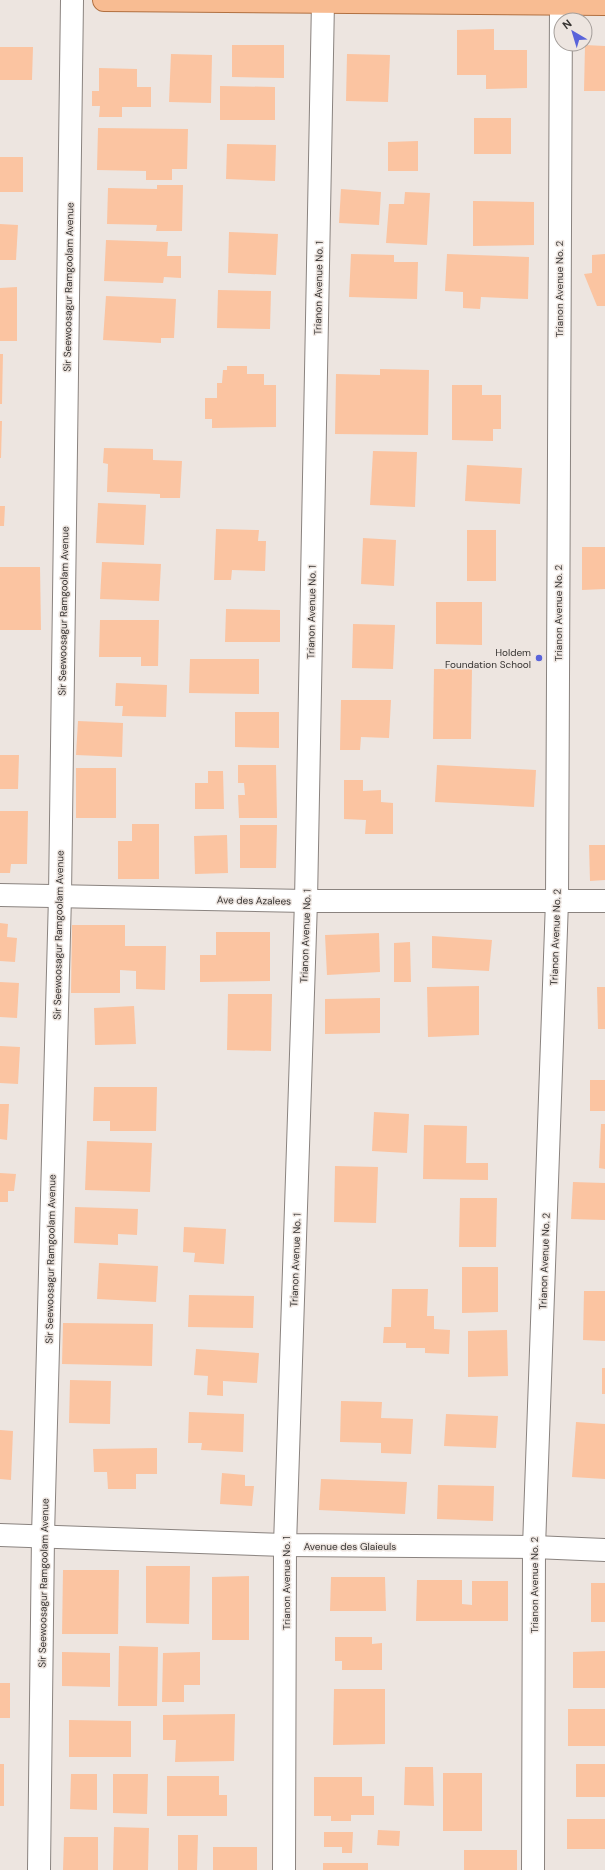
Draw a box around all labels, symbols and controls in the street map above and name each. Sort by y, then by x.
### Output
north arrow [553,12,593,52]
text: N [559,16,574,32]
street label: Sir Seewoosagur Ramgoolam Avenue [61,202,76,372]
street label: Trianon Avenue No. 2 [553,240,566,337]
street label: Trianon Avenue No. 1 [311,241,326,335]
street label: Sir Seewoosagur Ramgoolam Avenue [56,526,71,696]
street label: Trianon Avenue No. 2 [552,564,565,661]
street label: Trianon Avenue No. 1 [304,565,319,659]
place label: Holdem Foundation School [445,646,531,671]
marker: Holdem Foundation School [534,653,544,663]
street label: Sir Seewoosagur Ramgoolam Avenue [51,850,66,1020]
street label: Trianon Avenue No. 2 [547,888,564,985]
street label: Trianon Avenue No. 1 [297,889,314,983]
street label: Ave des Azalees [217,893,291,908]
street label: Sir Seewoosagur Ramgoolam Avenue [43,1174,58,1344]
street label: Trianon Avenue No. 2 [536,1212,553,1309]
street label: Trianon Avenue No. 1 [287,1213,304,1307]
street label: Sir Seewoosagur Ramgoolam Avenue [36,1498,51,1668]
street label: Trianon Avenue No. 1 [280,1536,293,1630]
street label: Trianon Avenue No. 2 [528,1536,541,1633]
street label: Avenue des Glaieuls [304,1540,396,1553]

